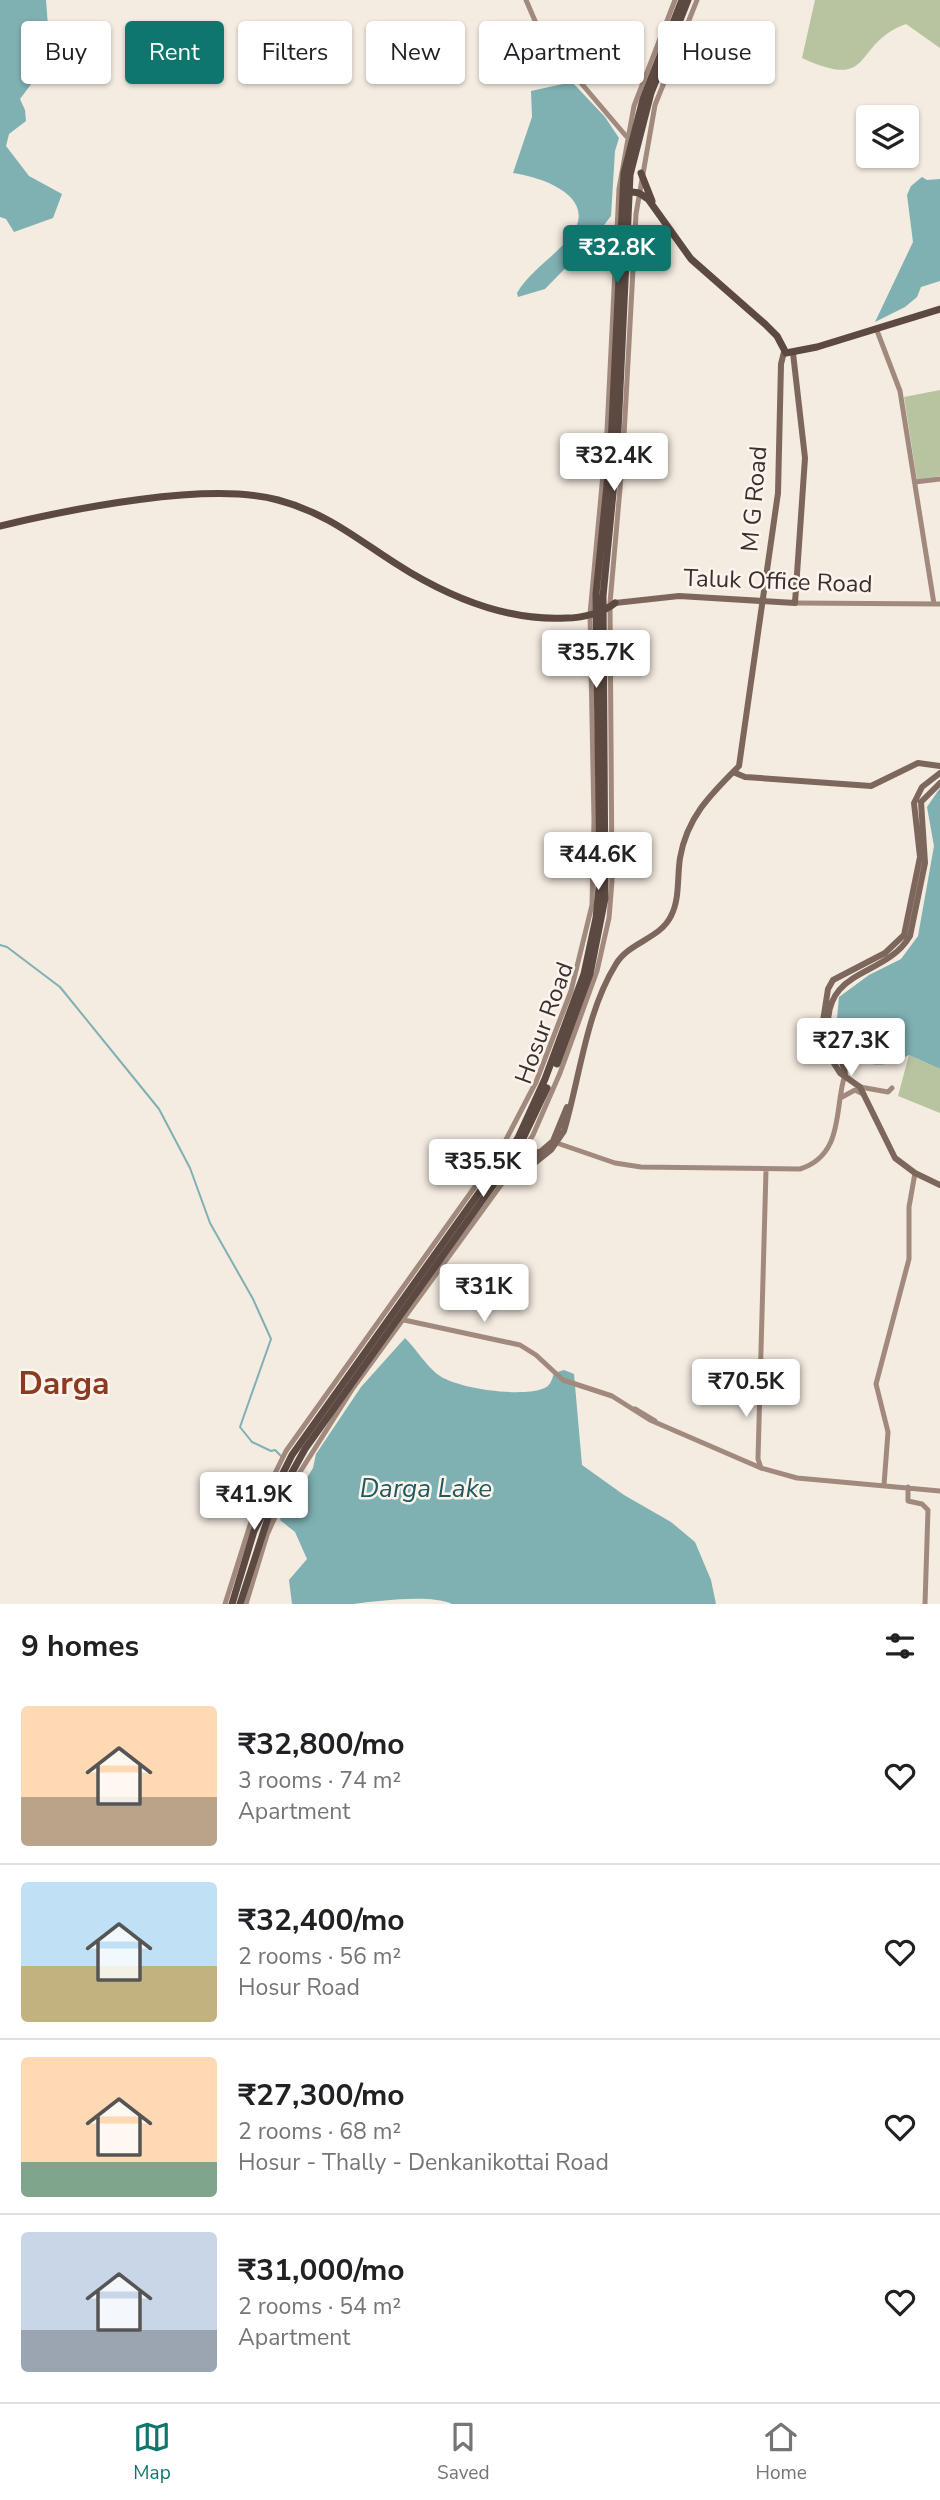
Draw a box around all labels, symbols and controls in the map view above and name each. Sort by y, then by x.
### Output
chip: Buy [21,21,111,84]
chip: Rent [125,21,224,84]
chip: Filters [238,21,352,84]
chip: New [366,21,465,84]
chip: Apartment [479,21,644,84]
chip: House [658,21,775,84]
map controls [856,105,919,168]
button: layers [856,105,919,168]
pin: ₹32.8K [560,226,674,285]
text: ₹32.8K [579,232,655,263]
pin: ₹32.4K [557,434,671,493]
text: ₹32.4K [576,440,652,471]
street label: M G Road [733,445,775,553]
street label: Taluk Office Road [683,562,873,600]
pin: ₹35.7K [539,630,653,690]
text: ₹35.7K [558,637,634,668]
pin: ₹44.6K [541,832,655,892]
text: ₹44.6K [560,839,636,870]
street label: Hosur Road [507,958,581,1088]
pin: ₹27.3K [794,1018,908,1078]
text: ₹27.3K [813,1025,889,1056]
pin: ₹35.5K [426,1140,540,1199]
text: ₹35.5K [445,1146,521,1177]
pin: ₹31K [443,1264,525,1324]
text: ₹31K [456,1271,512,1302]
pin: ₹70.5K [689,1360,803,1419]
district label: Darga [18,1362,110,1405]
text: ₹70.5K [708,1366,784,1397]
water label: Darga Lake [360,1471,492,1506]
pin: ₹41.9K [197,1472,311,1532]
text: ₹41.9K [216,1479,292,1510]
text: 9 homes [21,1626,139,1667]
icon: filters [881,1627,919,1665]
text: ₹32,800/mo [238,1724,405,1765]
icon: home [77,1734,161,1818]
icon: heart [881,1757,919,1795]
text: 3 rooms · 74 m² [238,1765,401,1796]
text: Apartment [238,1796,350,1827]
text: ₹32,400/mo [238,1900,405,1941]
icon: home [77,1910,161,1994]
icon: heart [881,1933,919,1971]
text: 2 rooms · 56 m² [238,1941,401,1972]
text: Hosur Road [238,1972,360,2003]
text: ₹27,300/mo [238,2075,405,2116]
icon: home [77,2085,161,2169]
icon: heart [881,2108,919,2146]
text: 2 rooms · 68 m² [238,2116,401,2147]
text: Hosur - Thally - Denkanikottai Road [238,2147,609,2178]
text: ₹31,000/mo [238,2250,405,2291]
icon: home [77,2260,161,2344]
icon: heart [881,2283,919,2321]
text: 2 rooms · 54 m² [238,2291,401,2322]
text: Apartment [238,2322,350,2353]
tab: Map [133,2418,171,2486]
tab: Saved [437,2418,490,2486]
tab: Home [756,2418,807,2486]

